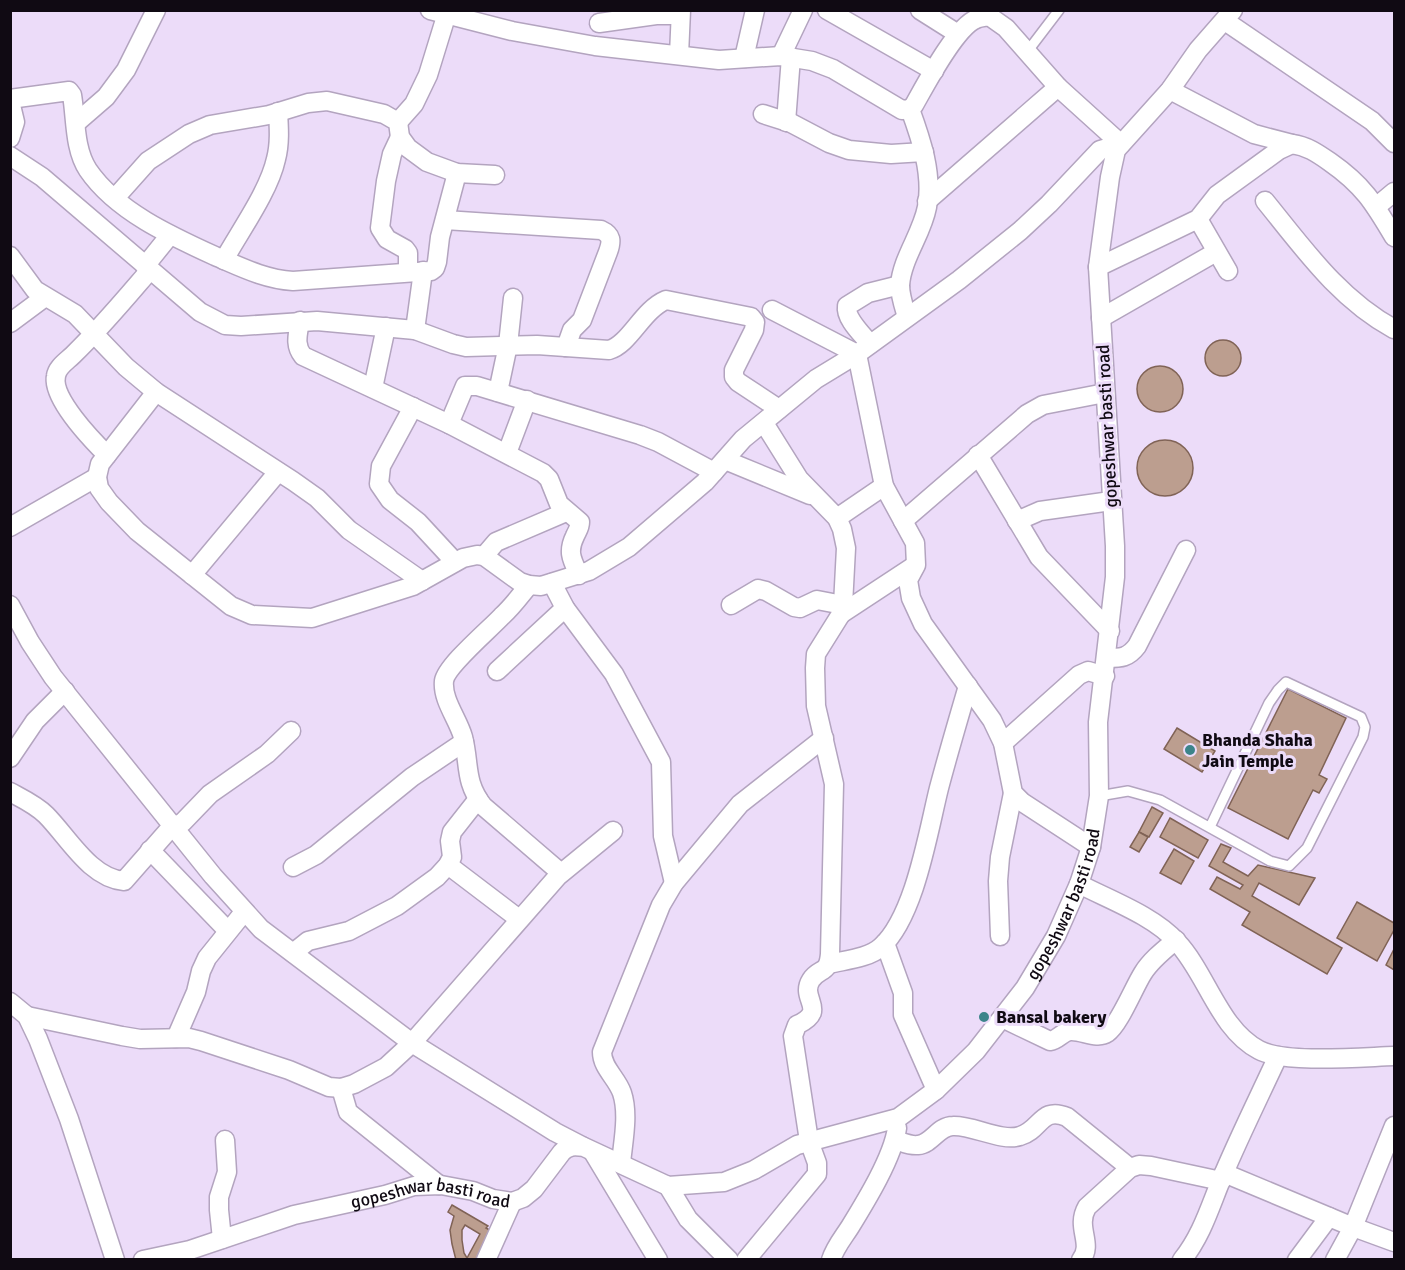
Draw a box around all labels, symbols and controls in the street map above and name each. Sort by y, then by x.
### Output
street label: gopeshwar basti road [1092,344,1122,508]
place label: Bhanda Shaha Jain Temple [1202,729,1313,772]
marker: Bhanda Shaha Jain Temple [1183,743,1197,757]
street label: gopeshwar basti road [1021,827,1105,984]
place label: Bansal bakery [996,1006,1107,1028]
marker: Bansal bakery [977,1010,991,1024]
street label: gopeshwar basti road [349,1173,512,1213]

